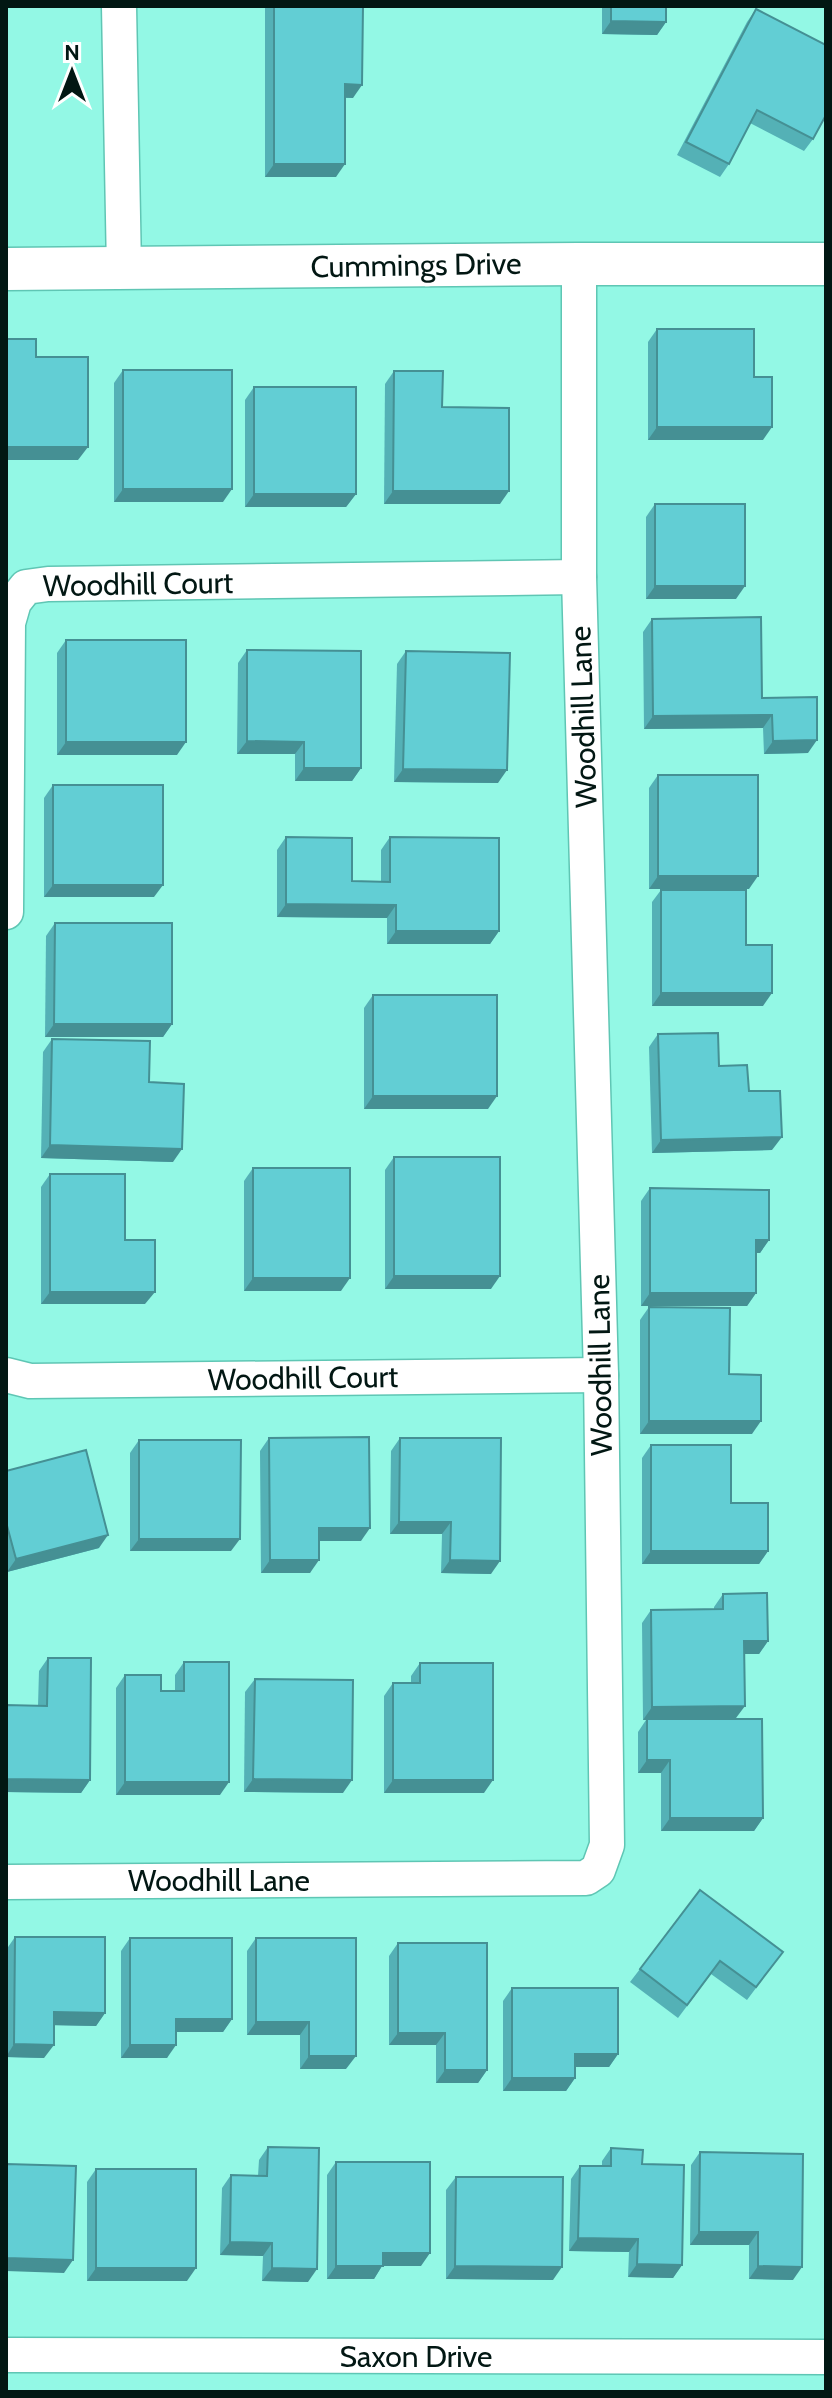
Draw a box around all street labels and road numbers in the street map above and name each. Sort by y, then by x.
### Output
street label: Cummings Drive [310,245,522,285]
street label: Woodhill Court [43,564,233,604]
street label: Woodhill Lane [561,625,605,809]
street label: Woodhill Lane [580,1274,620,1456]
street label: Woodhill Court [208,1358,398,1398]
street label: Woodhill Lane [128,1862,310,1899]
street label: Saxon Drive [340,2338,492,2375]

